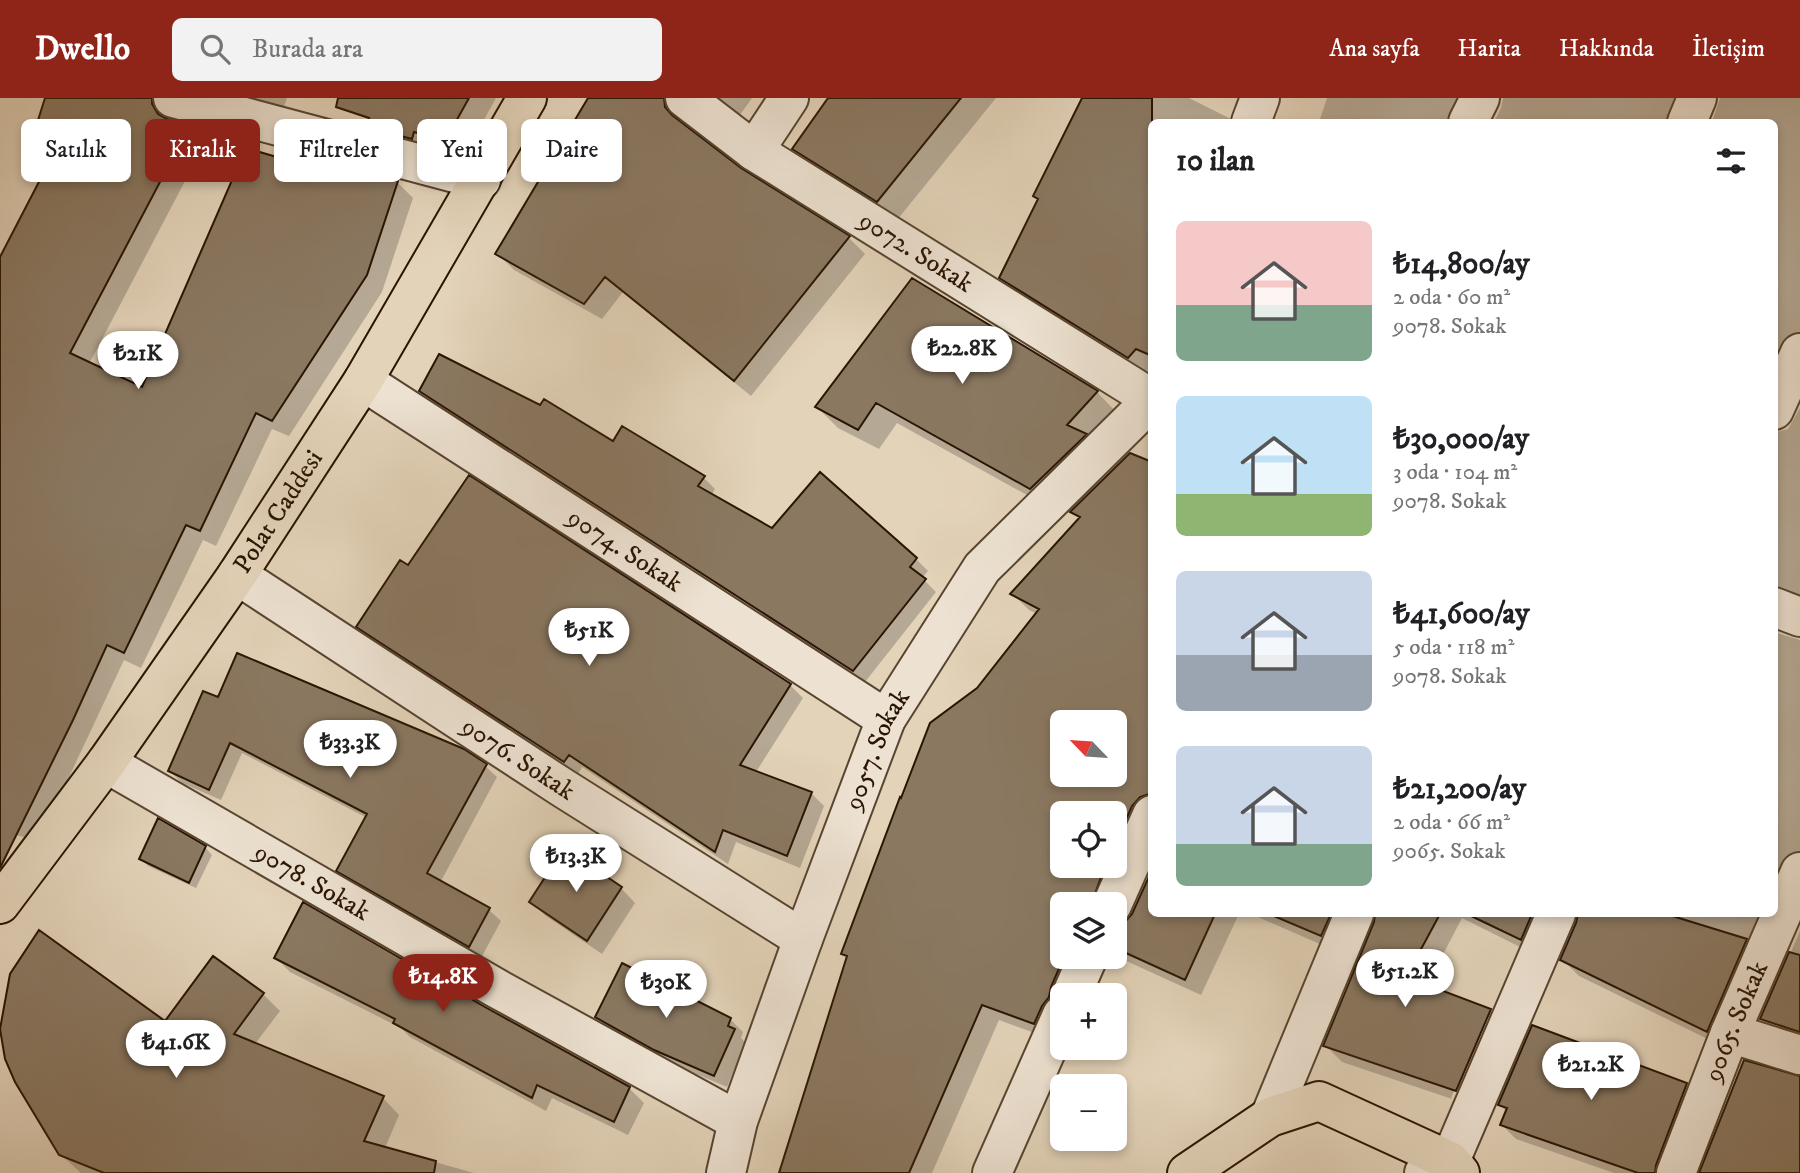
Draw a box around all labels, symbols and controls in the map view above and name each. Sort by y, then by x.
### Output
search box [172,18,662,81]
text: Dwello [35,29,130,70]
icon: search [196,30,234,68]
text: Burada ara [252,33,363,66]
text: Ana sayfa [1329,34,1420,64]
text: Harita [1458,34,1521,64]
text: Hakkında [1559,34,1654,64]
text: İletişim [1692,34,1765,64]
chip: Satılık [21,119,131,182]
chip: Kiralık [145,119,260,182]
chip: Filtreler [274,119,403,182]
chip: Yeni [417,119,507,182]
chip: Daire [521,119,622,182]
icon: filters [1712,142,1750,180]
text: 10 ilan [1176,143,1255,180]
street label: 9072. Sokak [851,203,980,300]
text: ₺14,800/ay [1393,246,1530,283]
icon: home [1232,249,1316,333]
text: 2 oda · 60 m² [1393,283,1510,312]
text: 9078. Sokak [1393,312,1507,341]
pin: ₺22.8K [905,327,1019,386]
pin: ₺21K [97,331,179,391]
text: ₺22.8K [927,334,997,363]
text: ₺21K [113,339,163,368]
text: ₺30,000/ay [1393,421,1529,458]
icon: home [1232,424,1316,508]
street label: Polat Caddesi [226,444,330,580]
text: 3 oda · 104 m² [1393,458,1517,487]
text: 9078. Sokak [1393,487,1507,516]
street label: 9074. Sokak [560,500,689,600]
text: ₺41,600/ay [1393,596,1529,633]
icon: home [1232,599,1316,683]
pin: ₺51K [548,608,630,668]
text: ₺51K [564,616,614,645]
text: 5 oda · 118 m² [1393,633,1515,662]
text: 9078. Sokak [1393,662,1507,691]
street label: 9057. Sokak [836,683,917,816]
street label: 9076. Sokak [454,709,581,808]
north arrow [1050,710,1127,788]
map controls [1050,710,1127,1151]
pin: ₺33.3K [293,720,407,780]
text: ₺33.3K [320,728,380,757]
text: ₺21,200/ay [1393,771,1526,808]
icon: home [1232,774,1316,858]
button: locate [1050,801,1127,878]
text: 2 oda · 66 m² [1393,808,1510,837]
pin: ₺13.3K [519,834,633,894]
street label: 9078. Sokak [247,835,376,928]
text: 9065. Sokak [1393,837,1506,866]
text: ₺13.3K [546,842,606,871]
button: layers [1050,892,1127,969]
pin: ₺51.2K [1348,950,1462,1009]
pin: ₺14.8K [386,954,500,1014]
street label: 9065. Sokak [1696,956,1776,1088]
text: ₺51.2K [1372,957,1438,986]
pin: ₺30K [625,960,707,1020]
text: ₺14.8K [409,962,477,991]
text: ₺30K [641,968,691,997]
button: + [1050,983,1127,1060]
pin: ₺41.6K [119,1020,233,1080]
text: ₺41.6K [142,1028,210,1057]
pin: ₺21.2K [1534,1042,1648,1102]
text: ₺21.2K [1558,1050,1624,1079]
button: − [1050,1074,1127,1151]

